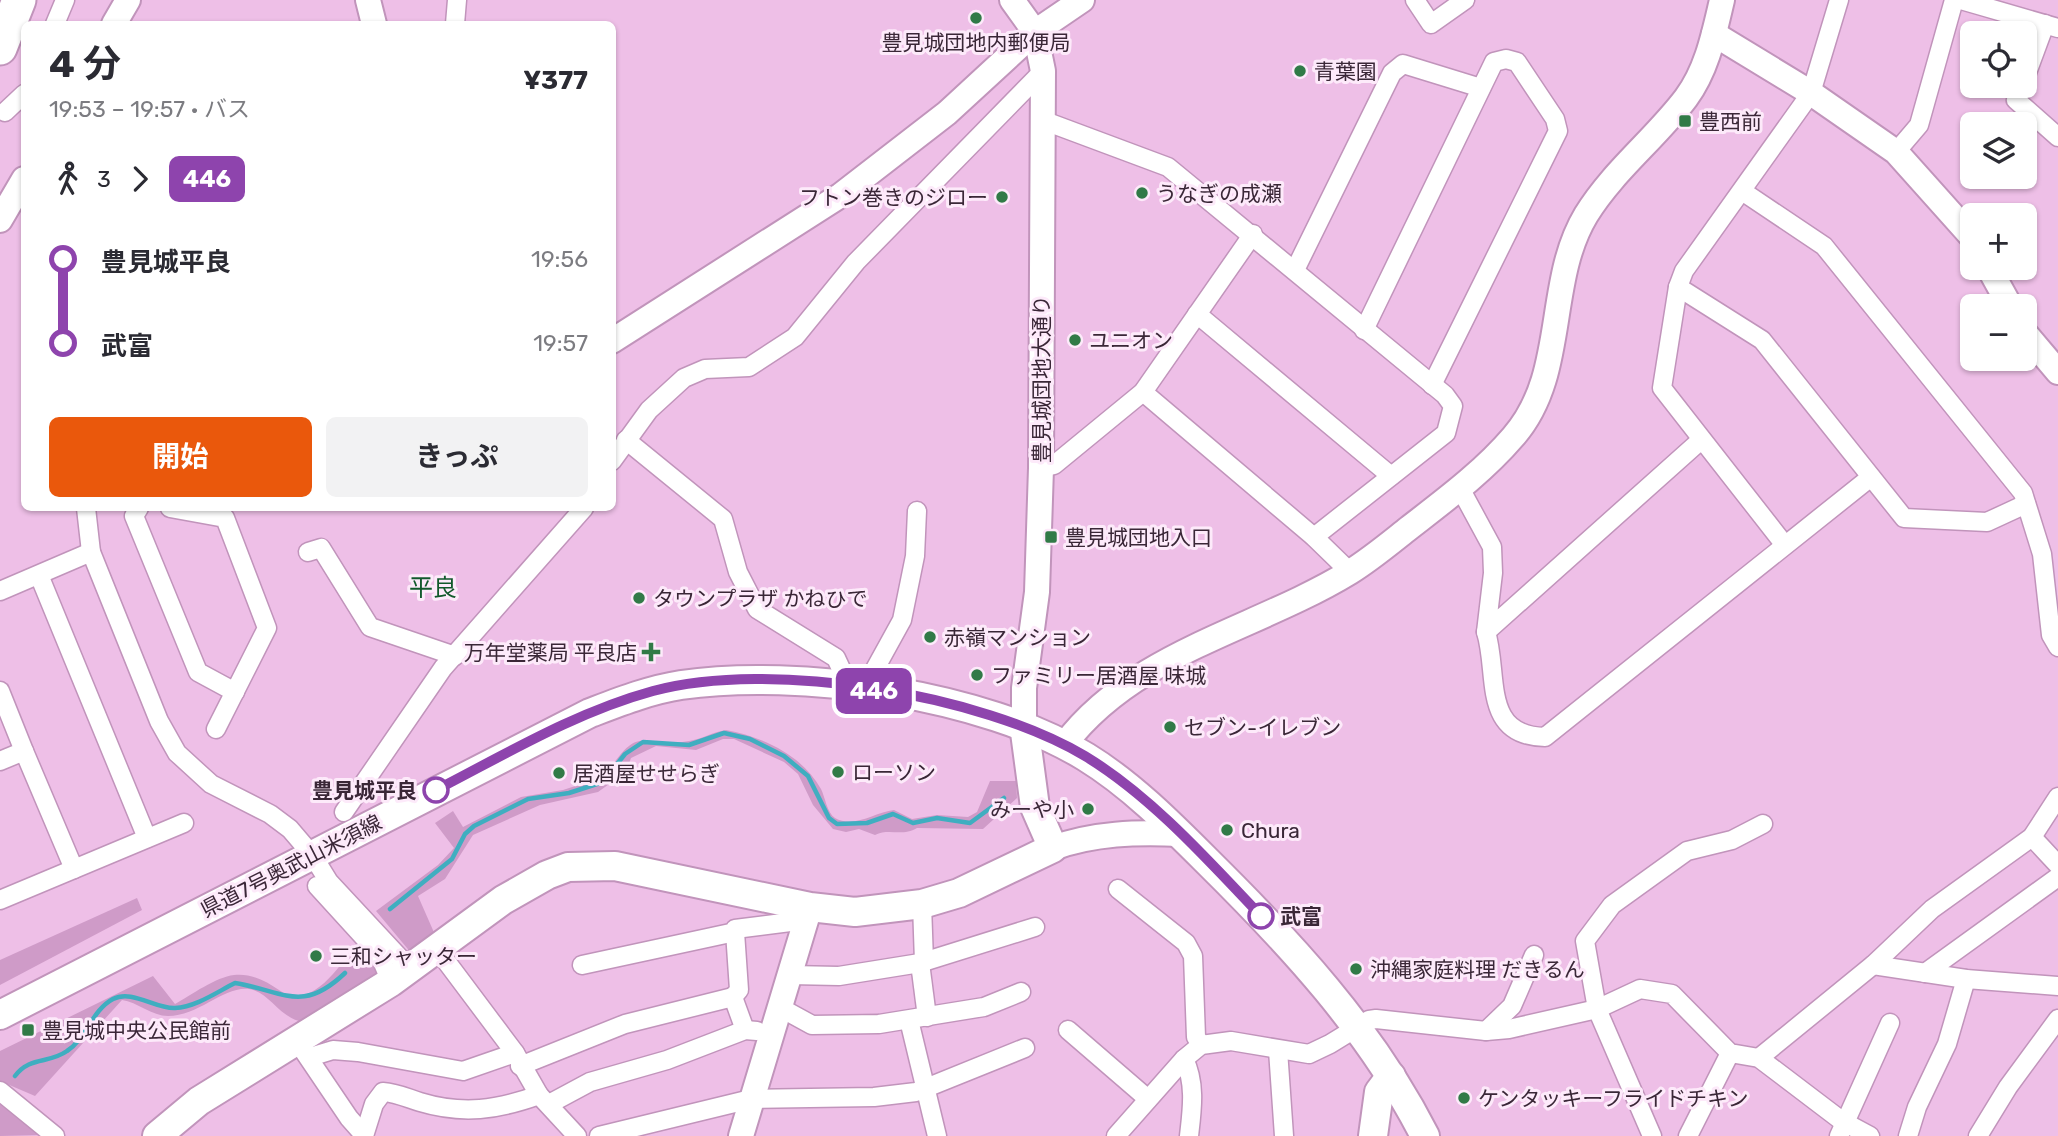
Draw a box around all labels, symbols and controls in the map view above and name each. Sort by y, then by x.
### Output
marker: 豊見城団地内郵便局 [968,10,984,26]
map controls [1960,21,2037,371]
button: locate [1960,21,2037,98]
place label: 豊見城団地内郵便局 [882,30,1071,55]
text: 4 分 [49,41,121,87]
place label: 青葉園 [1314,59,1377,84]
marker: 青葉園 [1292,63,1308,79]
text: ¥377 [523,65,588,96]
text: 19:53 – 19:57 · バス [49,95,250,123]
place label: 豊西前 [1699,109,1762,134]
button: layers [1960,112,2037,189]
marker: 豊西前 [1677,113,1693,129]
icon: walk [49,160,87,198]
icon: forward [121,160,159,198]
text: 3 [97,165,111,193]
text: 446 [183,165,231,193]
place label: うなぎの成瀬 [1156,181,1282,206]
place label: フトン巻きのジロー [799,185,988,210]
marker: うなぎの成瀬 [1134,185,1150,201]
marker: フトン巻きのジロー [994,189,1010,205]
button: + [1960,203,2037,280]
text: 19:56 [531,245,588,273]
text: 豊見城平良 [101,247,231,278]
button: − [1960,294,2037,371]
street label: 豊見城団地大通り [1029,295,1054,463]
place label: ユニオン [1089,328,1173,353]
text: 19:57 [533,329,588,357]
text: 武富 [101,331,153,362]
marker: ユニオン [1067,332,1083,348]
button: 開始 [49,417,312,497]
button: きっぷ [326,417,588,497]
place label: 豊見城団地入口 [1065,525,1212,550]
marker: 豊見城団地入口 [1043,529,1059,545]
district label: 平良 [409,574,457,602]
place label: タウンプラザ かねひで [653,586,868,611]
marker: タウンプラザ かねひで [631,590,647,606]
place label: 赤嶺マンション [944,625,1091,650]
marker: 赤嶺マンション [922,629,938,645]
place label: 万年堂薬局 平良店 [464,640,637,665]
marker: 万年堂薬局 平良店 [643,644,659,660]
place label: ファミリー居酒屋 味城 [991,663,1206,688]
marker: ファミリー居酒屋 味城 [969,667,985,683]
line badge: 446 [834,668,914,714]
text: 446 [850,677,898,705]
place label: セブン-イレブン [1184,715,1341,740]
marker: セブン-イレブン [1162,719,1178,735]
place label: ローソン [852,760,936,785]
place label: 居酒屋せせらぎ [573,761,720,786]
marker: ローソン [830,764,846,780]
marker: 居酒屋せせらぎ [551,765,567,781]
marker: 豊見城平良 [423,777,449,803]
place label: 豊見城平良 [312,778,417,803]
place label: みーや小 [990,797,1074,822]
marker: みーや小 [1080,801,1096,817]
street label: 県道7号奥武山米須線 [196,810,386,922]
place label: Chura [1241,818,1300,843]
marker: Chura [1219,822,1235,838]
marker: 武富 [1248,903,1274,929]
place label: 武富 [1280,904,1322,929]
place label: 三和シャッター [330,944,477,969]
marker: 三和シャッター [308,948,324,964]
place label: 沖縄家庭料理 だきるん [1370,957,1585,982]
marker: 沖縄家庭料理 だきるん [1348,961,1364,977]
place label: 豊見城中央公民館前 [42,1018,231,1043]
marker: 豊見城中央公民館前 [20,1022,36,1038]
place label: ケンタッキーフライドチキン [1478,1086,1748,1111]
marker: ケンタッキーフライドチキン [1456,1090,1472,1106]

